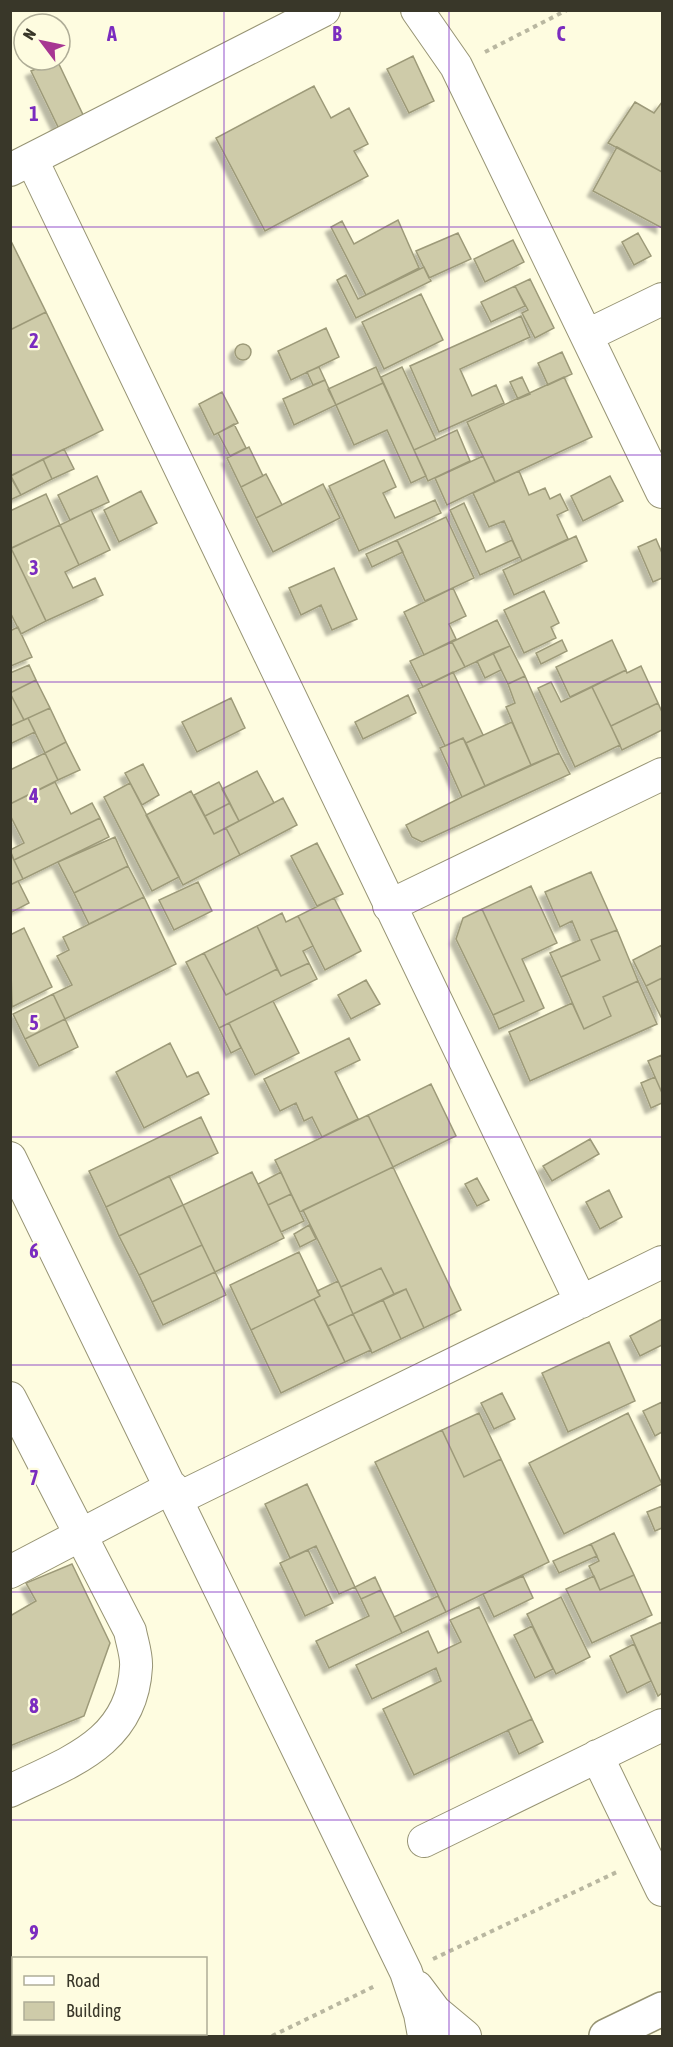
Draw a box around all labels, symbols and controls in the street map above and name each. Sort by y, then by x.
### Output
north arrow [12,12,72,72]
text: A [106,22,117,45]
text: B [332,22,342,45]
text: C [557,22,566,45]
text: N [19,25,39,43]
text: 1 [29,102,39,125]
text: 2 [29,329,39,352]
text: 3 [29,556,39,579]
text: 4 [28,784,39,807]
text: 5 [29,1011,39,1034]
text: 6 [29,1239,39,1262]
text: 7 [29,1466,39,1489]
text: 8 [29,1694,39,1717]
text: 9 [29,1921,39,1944]
legend [12,1957,207,2035]
text: Road [66,1970,100,1991]
text: Building [66,2000,121,2021]

